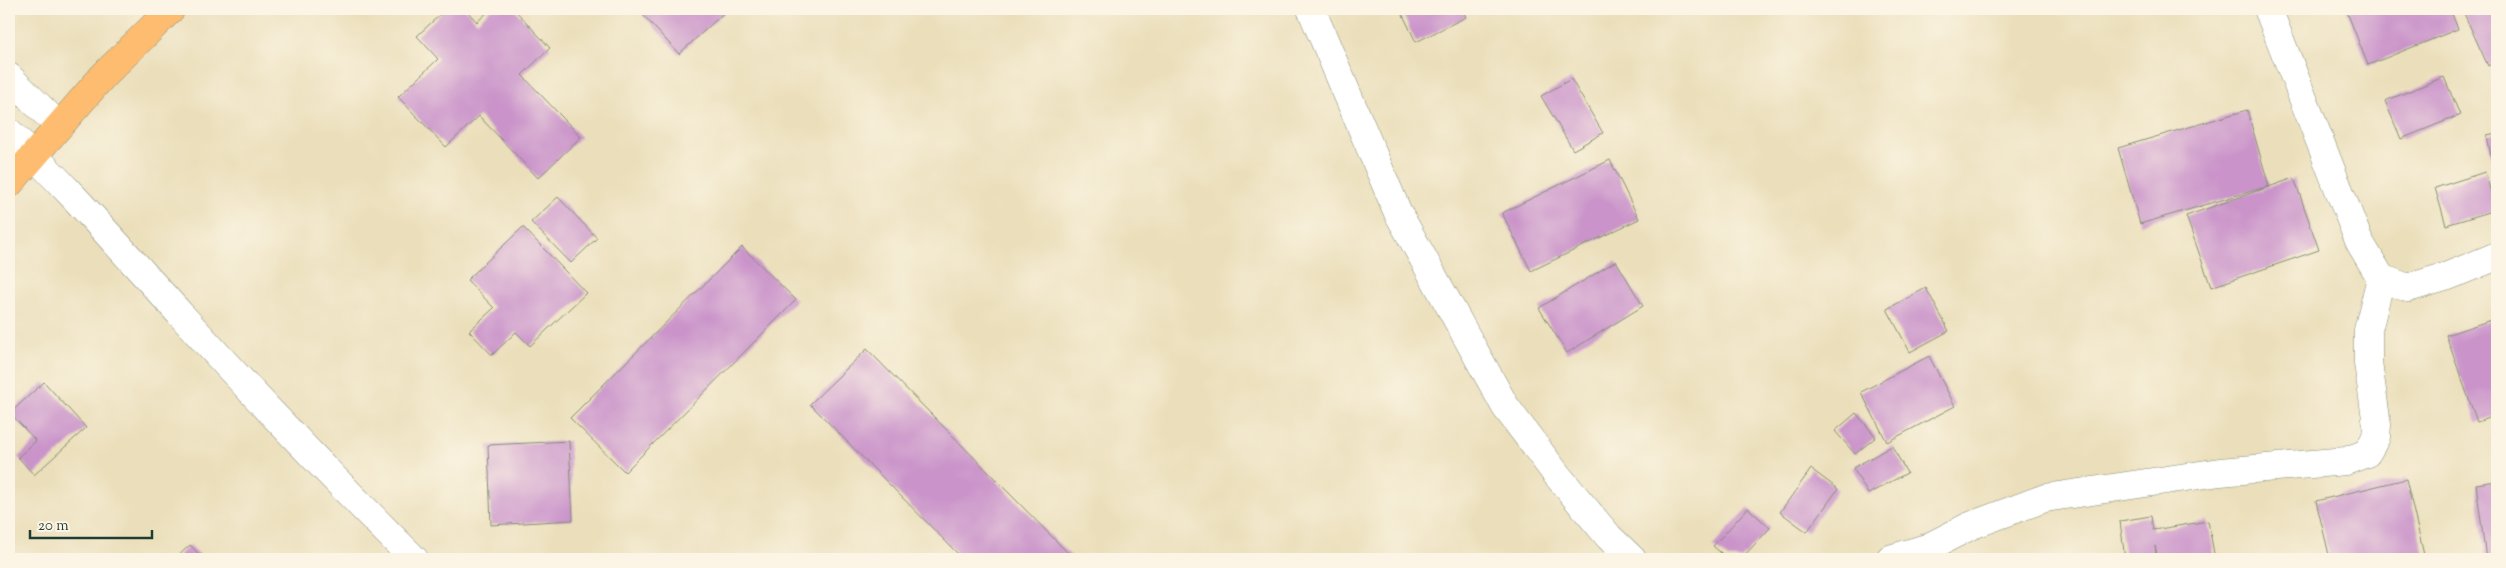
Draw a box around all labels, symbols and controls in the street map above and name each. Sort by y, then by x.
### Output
scale bar [30,508,152,540]
text: 20 m [38,516,69,537]

